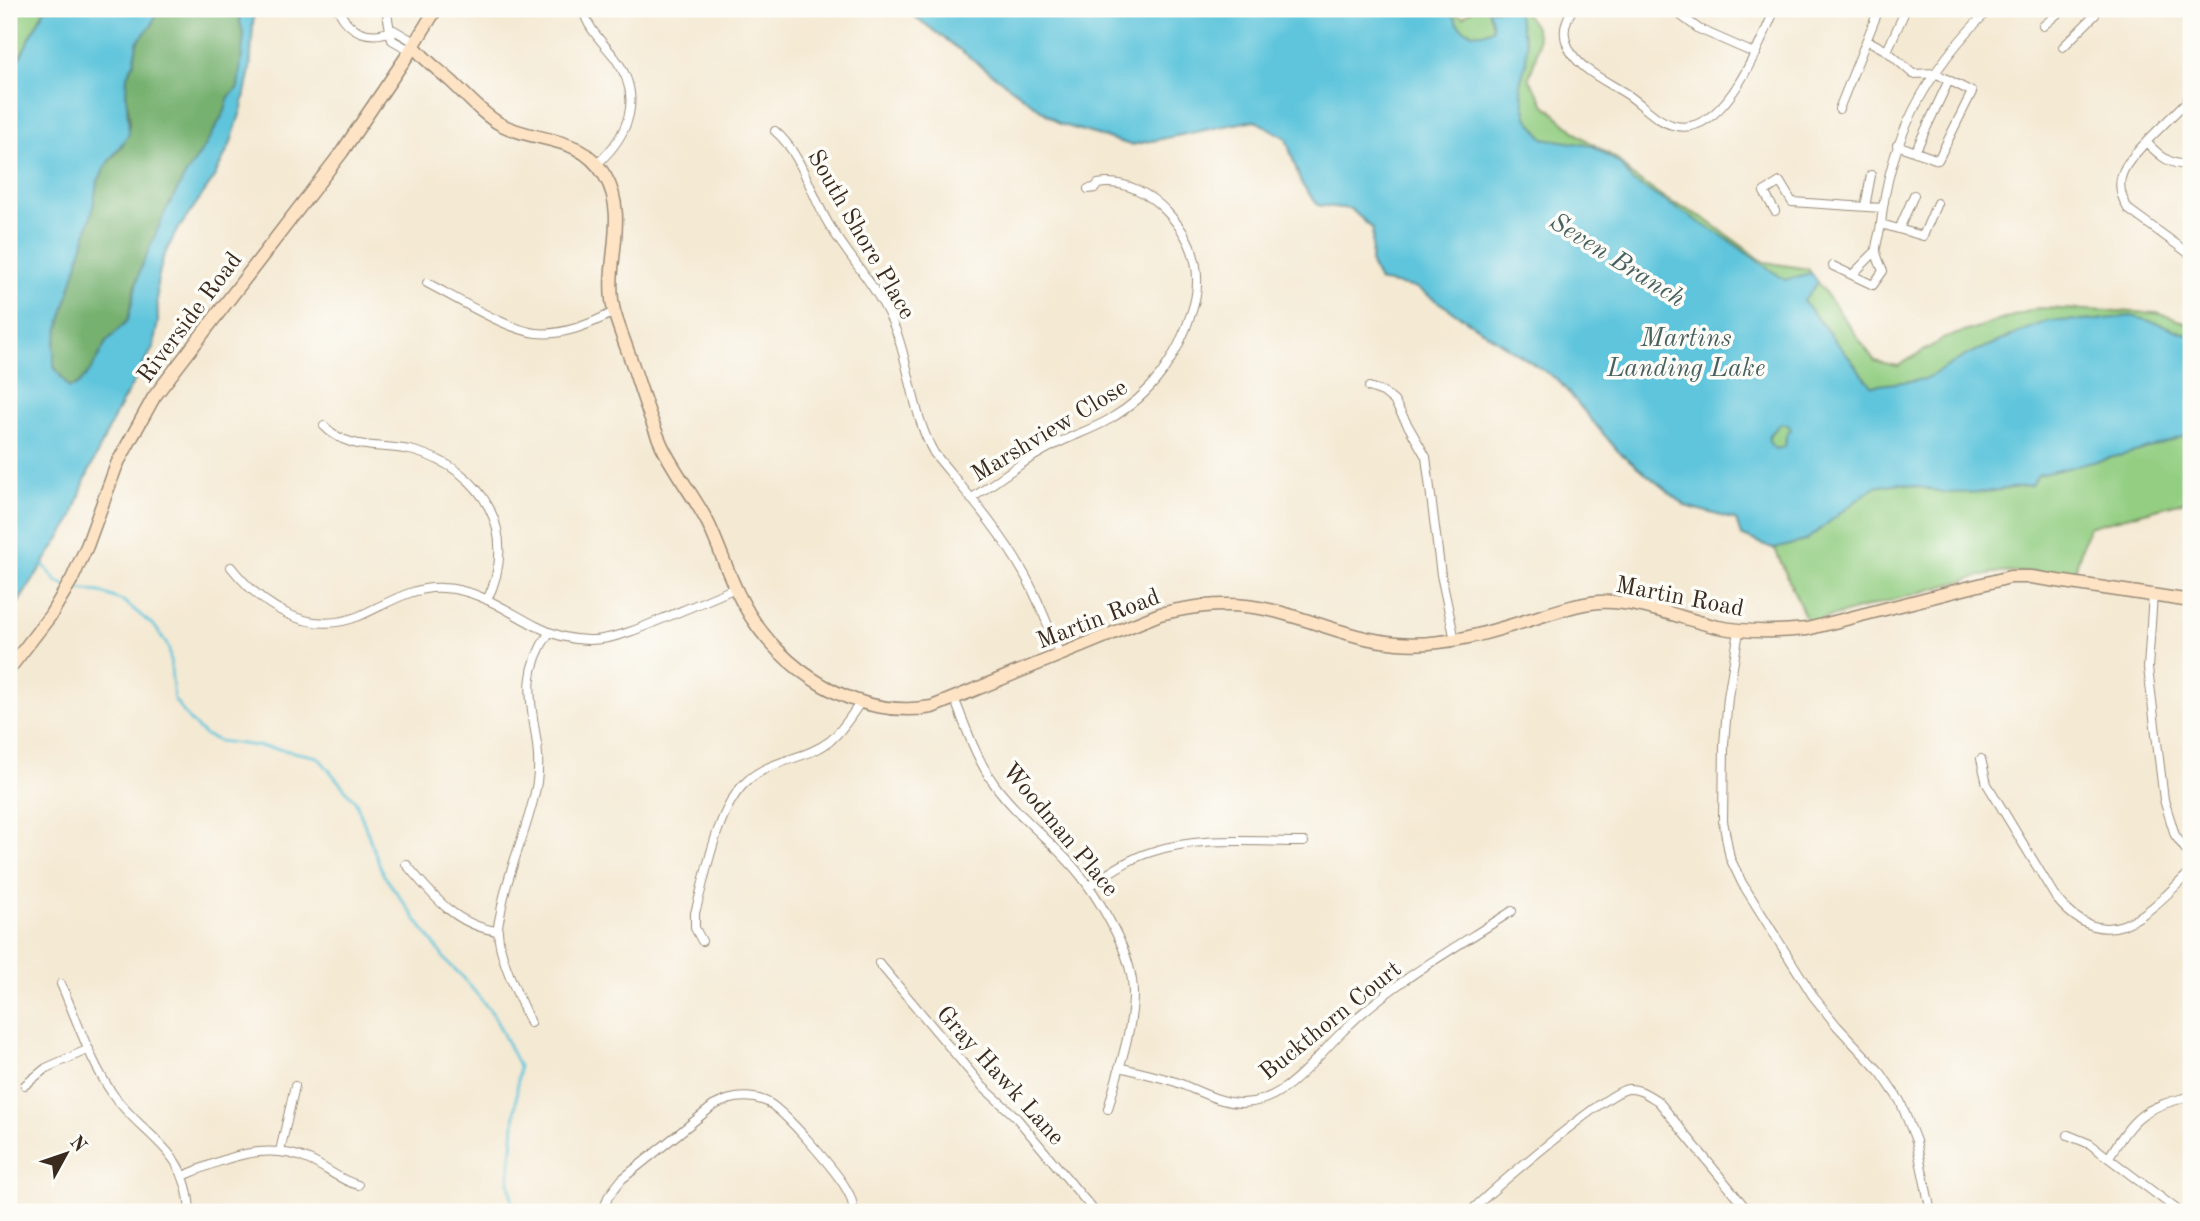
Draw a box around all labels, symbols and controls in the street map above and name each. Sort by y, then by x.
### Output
street label: South Shore Place [802,146,919,324]
water label: Seven Branch [1545,209,1689,313]
street label: Riverside Road [134,248,247,388]
water label: Martins Landing Lake [1606,326,1765,382]
street label: Marshview Close [968,376,1132,488]
street label: Martin Road [1614,574,1746,622]
street label: Martin Road [1034,585,1164,654]
street label: Woodman Place [997,759,1122,902]
street label: Buckthorn Court [1256,957,1407,1086]
street label: Gray Hawk Lane [931,1002,1068,1151]
north arrow [32,1120,102,1190]
text: N [65,1133,89,1157]

